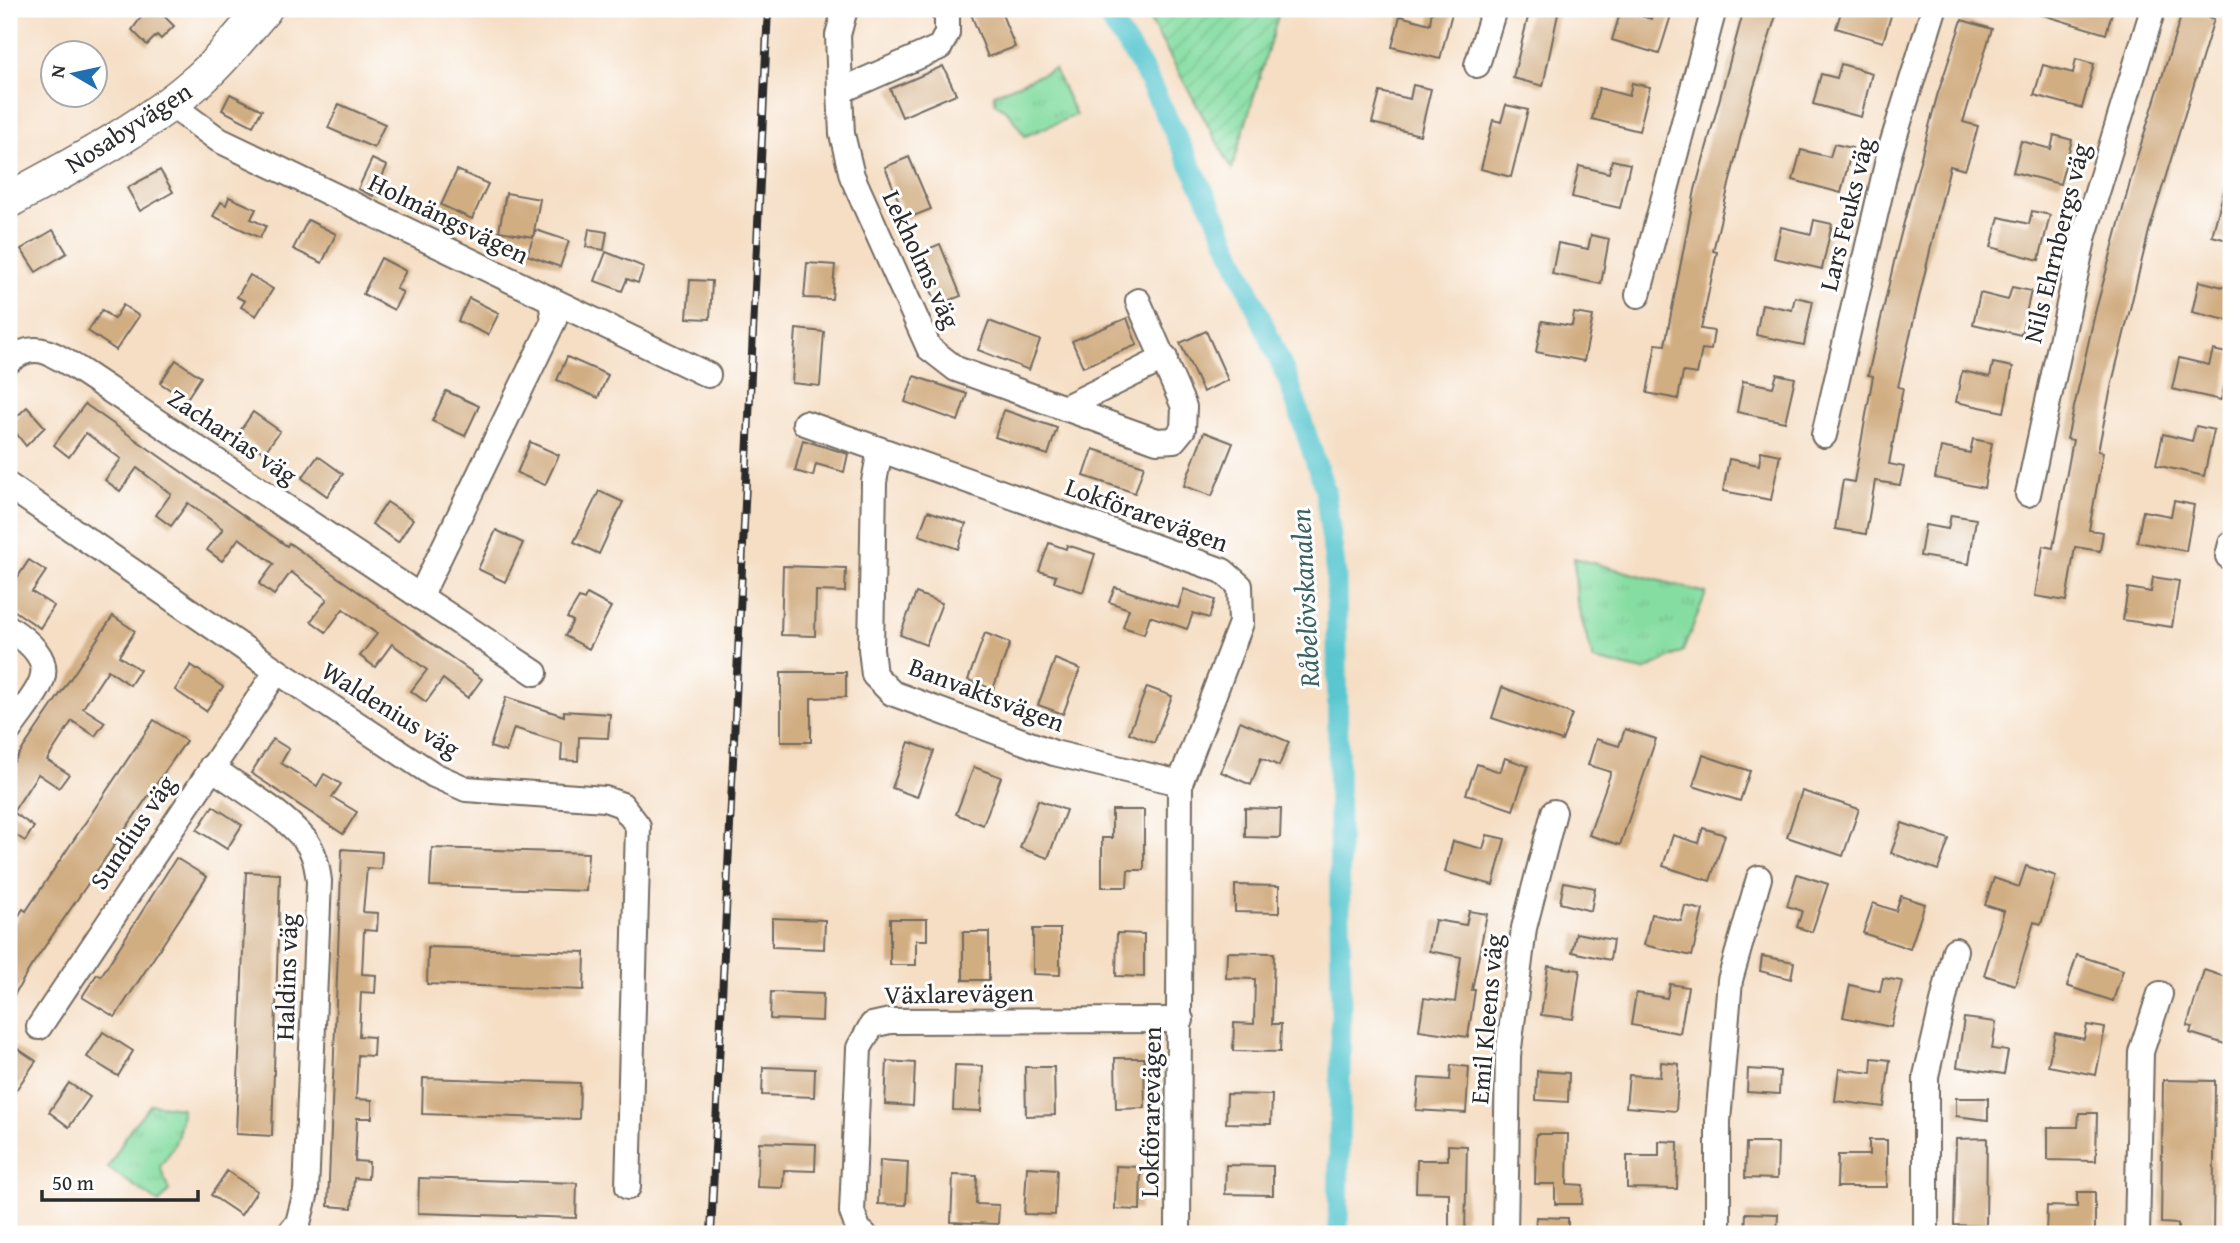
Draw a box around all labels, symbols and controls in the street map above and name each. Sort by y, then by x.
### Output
north arrow [38,38,108,108]
text: N [42,63,72,80]
street label: Nosabyvägen [57,71,199,183]
street label: Lars Feuks väg [1808,133,1884,295]
street label: Nils Ehrnbergs väg [2012,139,2100,347]
street label: Holmängsvägen [362,162,536,274]
street label: Lekholms väg [873,183,971,335]
street label: Zacharias väg [160,378,306,494]
street label: Lokförarevägen [1060,466,1234,562]
water label: Råbelövskanalen [1279,507,1329,690]
street label: Banvaktsvägen [903,646,1071,742]
street label: Waldenius väg [314,651,468,767]
street label: Sundius väg [79,767,185,897]
street label: Haldins väg [264,913,308,1041]
street label: Emil Kleens väg [1459,932,1513,1106]
street label: Växlarevägen [884,972,1035,1014]
street label: Lokförarevägen [1129,1026,1171,1198]
scale bar [42,1159,198,1203]
text: 50 m [52,1167,94,1198]

